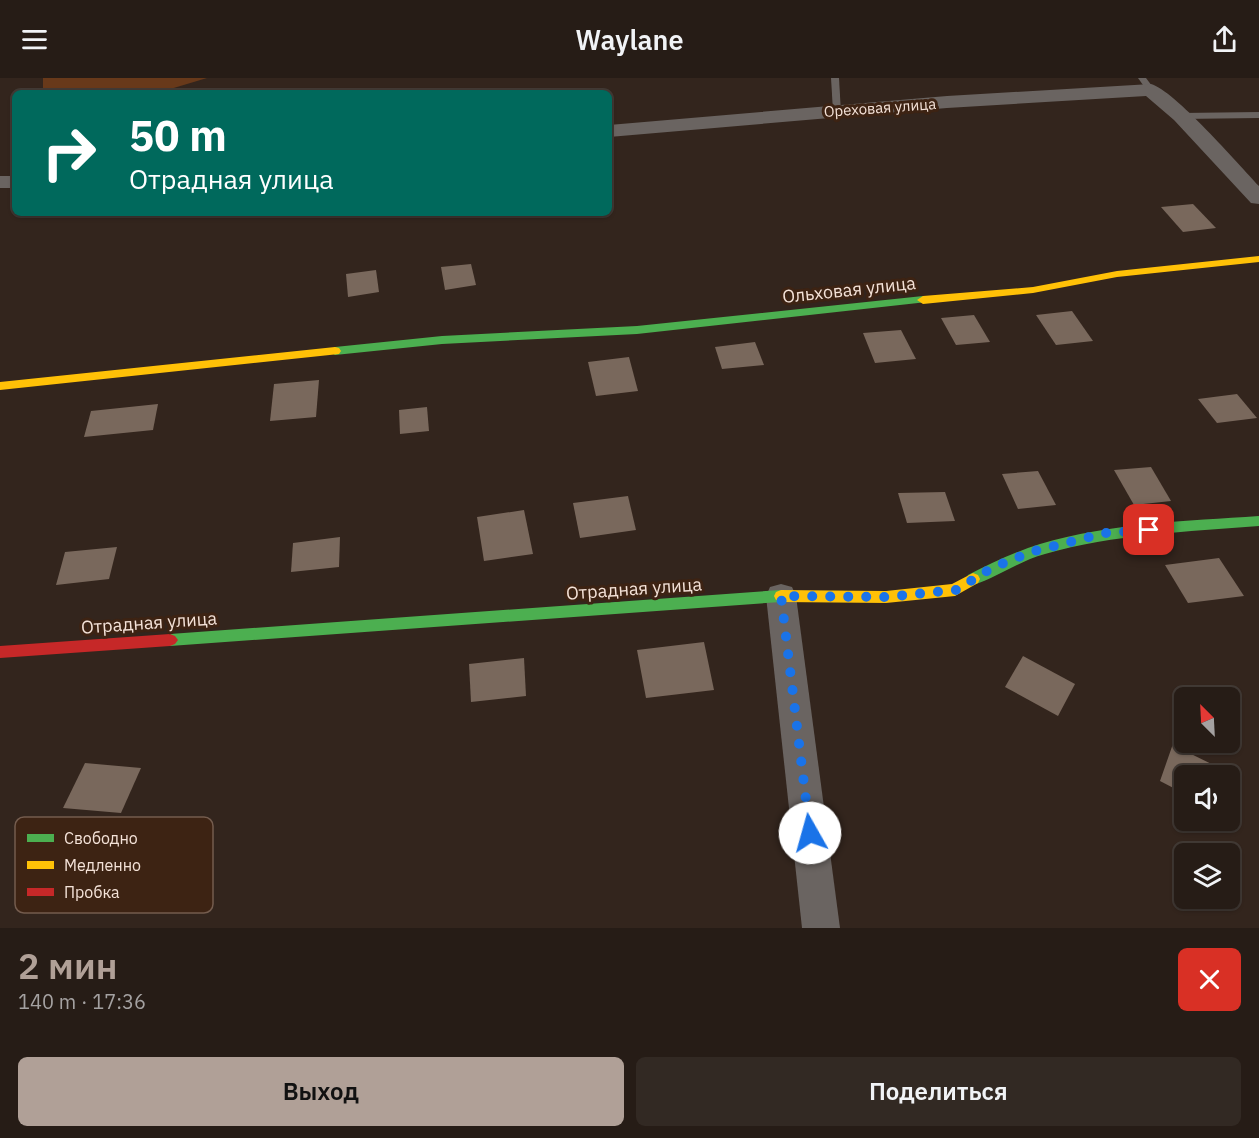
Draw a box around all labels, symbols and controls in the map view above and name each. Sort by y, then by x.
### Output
text: Waylane [576,22,683,57]
icon: menu [18,23,51,56]
icon: share [1208,23,1241,56]
street label: Ореховая улица [823,94,937,121]
text: 50 m [129,108,227,163]
icon: right [30,114,108,192]
text: Отрадная улица [129,161,334,196]
street label: Ольховая улица [781,271,917,308]
pin [1123,504,1174,555]
icon: arrive [1132,513,1165,546]
street label: Отрадная улица [565,572,703,605]
street label: Отрадная улица [80,606,218,639]
north arrow [1174,687,1240,753]
map controls [1174,687,1240,909]
button: sound [1174,765,1240,831]
position arrow [778,801,842,865]
legend [15,817,213,913]
text: Свободно [64,828,138,848]
button: layers [1174,843,1240,909]
text: Медленно [64,855,141,875]
text: Пробка [64,882,120,902]
text: 2 мин [18,942,117,989]
button: close [1178,948,1241,1011]
text: 140 m · 17:36 [18,988,146,1015]
button: Выход [18,1057,624,1126]
button: Поделиться [636,1057,1241,1126]

